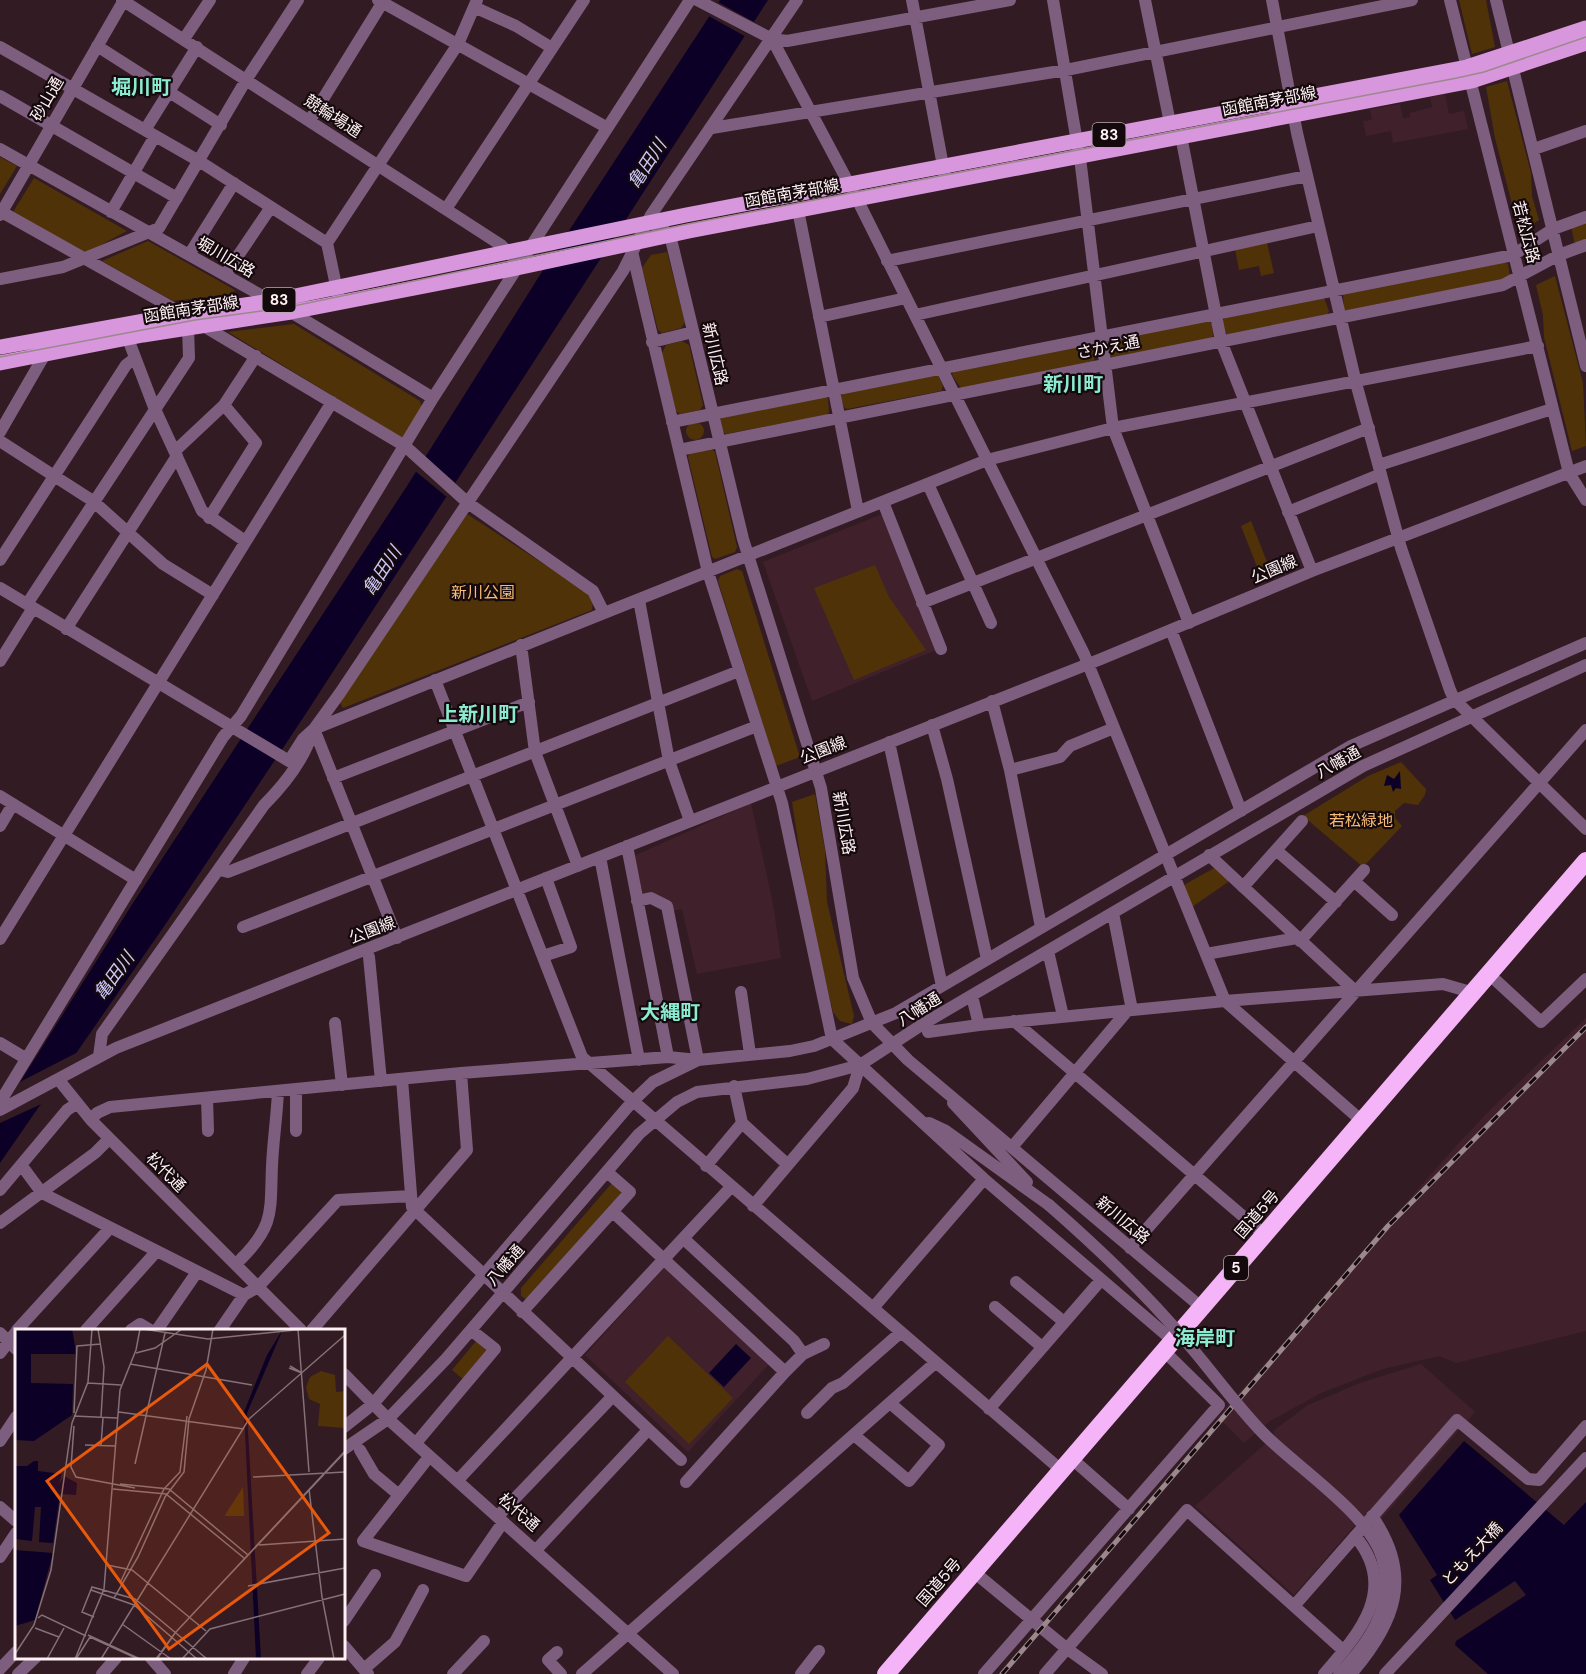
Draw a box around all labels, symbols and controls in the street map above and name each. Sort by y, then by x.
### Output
street label: 砂山通 [26,73,68,125]
district label: 堀川町 [111,74,171,100]
street label: 函館南茅部線 [1220,82,1318,120]
street label: 競輪場通 [300,90,366,142]
road number: 83 [1092,123,1126,147]
water label: 亀田川 [622,133,673,193]
street label: 函館南茅部線 [743,174,841,212]
street label: 若松広路 [1508,198,1544,266]
street label: 堀川広路 [193,232,259,282]
road number: 83 [262,288,296,312]
street label: 函館南茅部線 [142,291,240,327]
street label: 新川広路 [698,320,732,388]
street label: さかえ通 [1075,331,1141,363]
district label: 新川町 [1043,371,1103,397]
water label: 亀田川 [357,540,408,600]
street label: 公園線 [1248,550,1300,588]
park label: 新川公園 [451,582,515,603]
district label: 上新川町 [438,701,518,727]
street label: 公園線 [797,732,849,768]
street label: 八幡通 [1312,741,1364,783]
street label: 新川広路 [828,790,860,856]
park label: 若松緑地 [1329,810,1393,831]
street label: 公園線 [346,912,398,948]
water label: 亀田川 [88,945,141,1005]
street label: 八幡通 [893,987,945,1031]
district label: 大縄町 [640,999,700,1025]
street label: 松代通 [142,1148,190,1196]
street label: 国道5号 [1230,1185,1284,1243]
street label: 新川広路 [1092,1191,1154,1249]
street label: 八幡通 [481,1240,529,1290]
road number: 5 [1224,1256,1248,1280]
district label: 海岸町 [1175,1325,1235,1351]
inset map [15,1329,345,1659]
street label: 松代通 [494,1488,544,1536]
street label: ともえ大橋 [1437,1518,1507,1590]
street label: 国道5号 [912,1553,966,1611]

